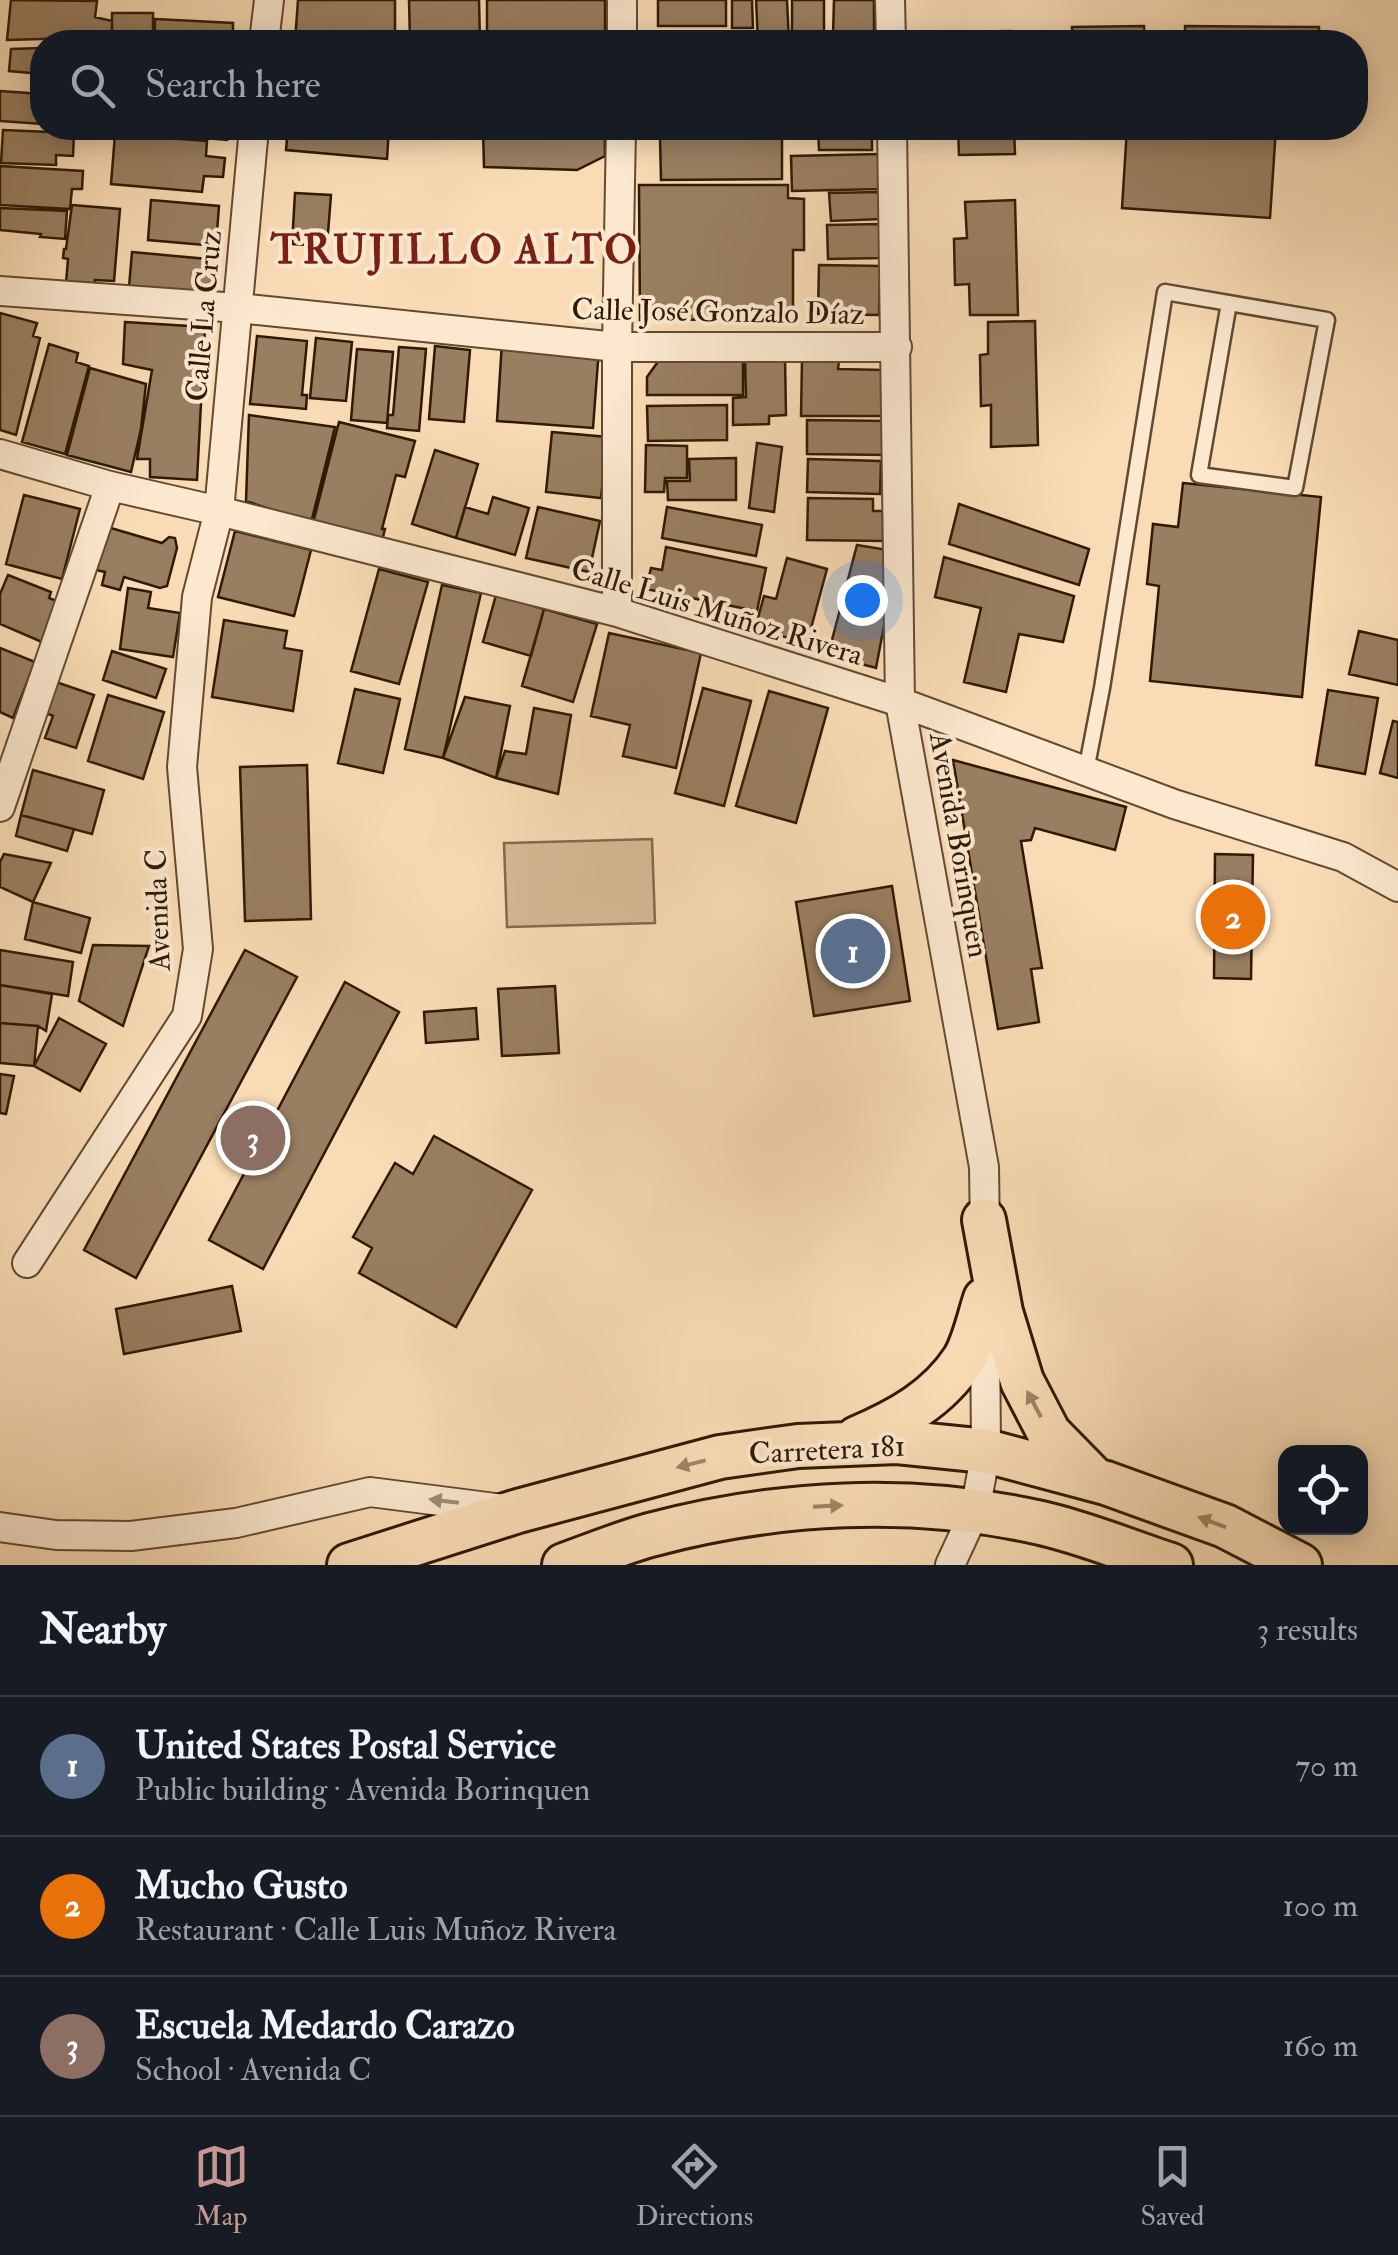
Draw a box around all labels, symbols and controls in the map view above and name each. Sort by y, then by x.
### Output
search box [30,30,1368,140]
icon: search [65,58,120,113]
text: Search here [145,61,321,109]
district label: TRUJILLO ALTO [270,225,639,276]
street label: Calle La Cruz [178,229,230,403]
street label: Calle José Gonzalo Díaz [571,291,865,333]
street label: Calle Luis Muñoz Rivera [567,550,868,674]
your location [837,575,888,626]
street label: Avenida Borinquen [921,729,997,961]
street label: Avenida C [137,848,179,973]
pin: 2 [1200,880,1266,954]
pin: 1 [820,914,886,988]
pin: 3 [220,1100,286,1176]
one-way arrow [1026,1390,1043,1418]
street label: Carretera 181 [748,1427,906,1473]
map controls [1278,1445,1368,1535]
button: locate [1278,1445,1368,1535]
one-way arrow [675,1457,706,1473]
one-way arrow [428,1493,460,1509]
one-way arrow [813,1498,845,1514]
one-way arrow [1197,1514,1227,1529]
text: Nearby [40,1604,166,1656]
text: 3 results [1257,1610,1358,1650]
text: United States Postal Service [135,1722,556,1770]
text: 1 [67,1746,78,1786]
text: 70 m [1295,1746,1358,1786]
text: Public building · Avenida Borinquen [135,1770,590,1810]
text: Mucho Gusto [135,1862,348,1910]
text: 2 [64,1886,81,1926]
text: 100 m [1282,1886,1358,1926]
text: Restaurant · Calle Luis Muñoz Rivera [135,1910,617,1950]
text: Escuela Medardo Carazo [135,2002,515,2050]
text: 3 [66,2026,79,2066]
text: 160 m [1283,2026,1358,2066]
text: School · Avenida C [135,2050,371,2090]
tab: Map [194,2139,249,2234]
tab: Directions [636,2139,753,2234]
tab: Saved [1140,2139,1204,2234]

